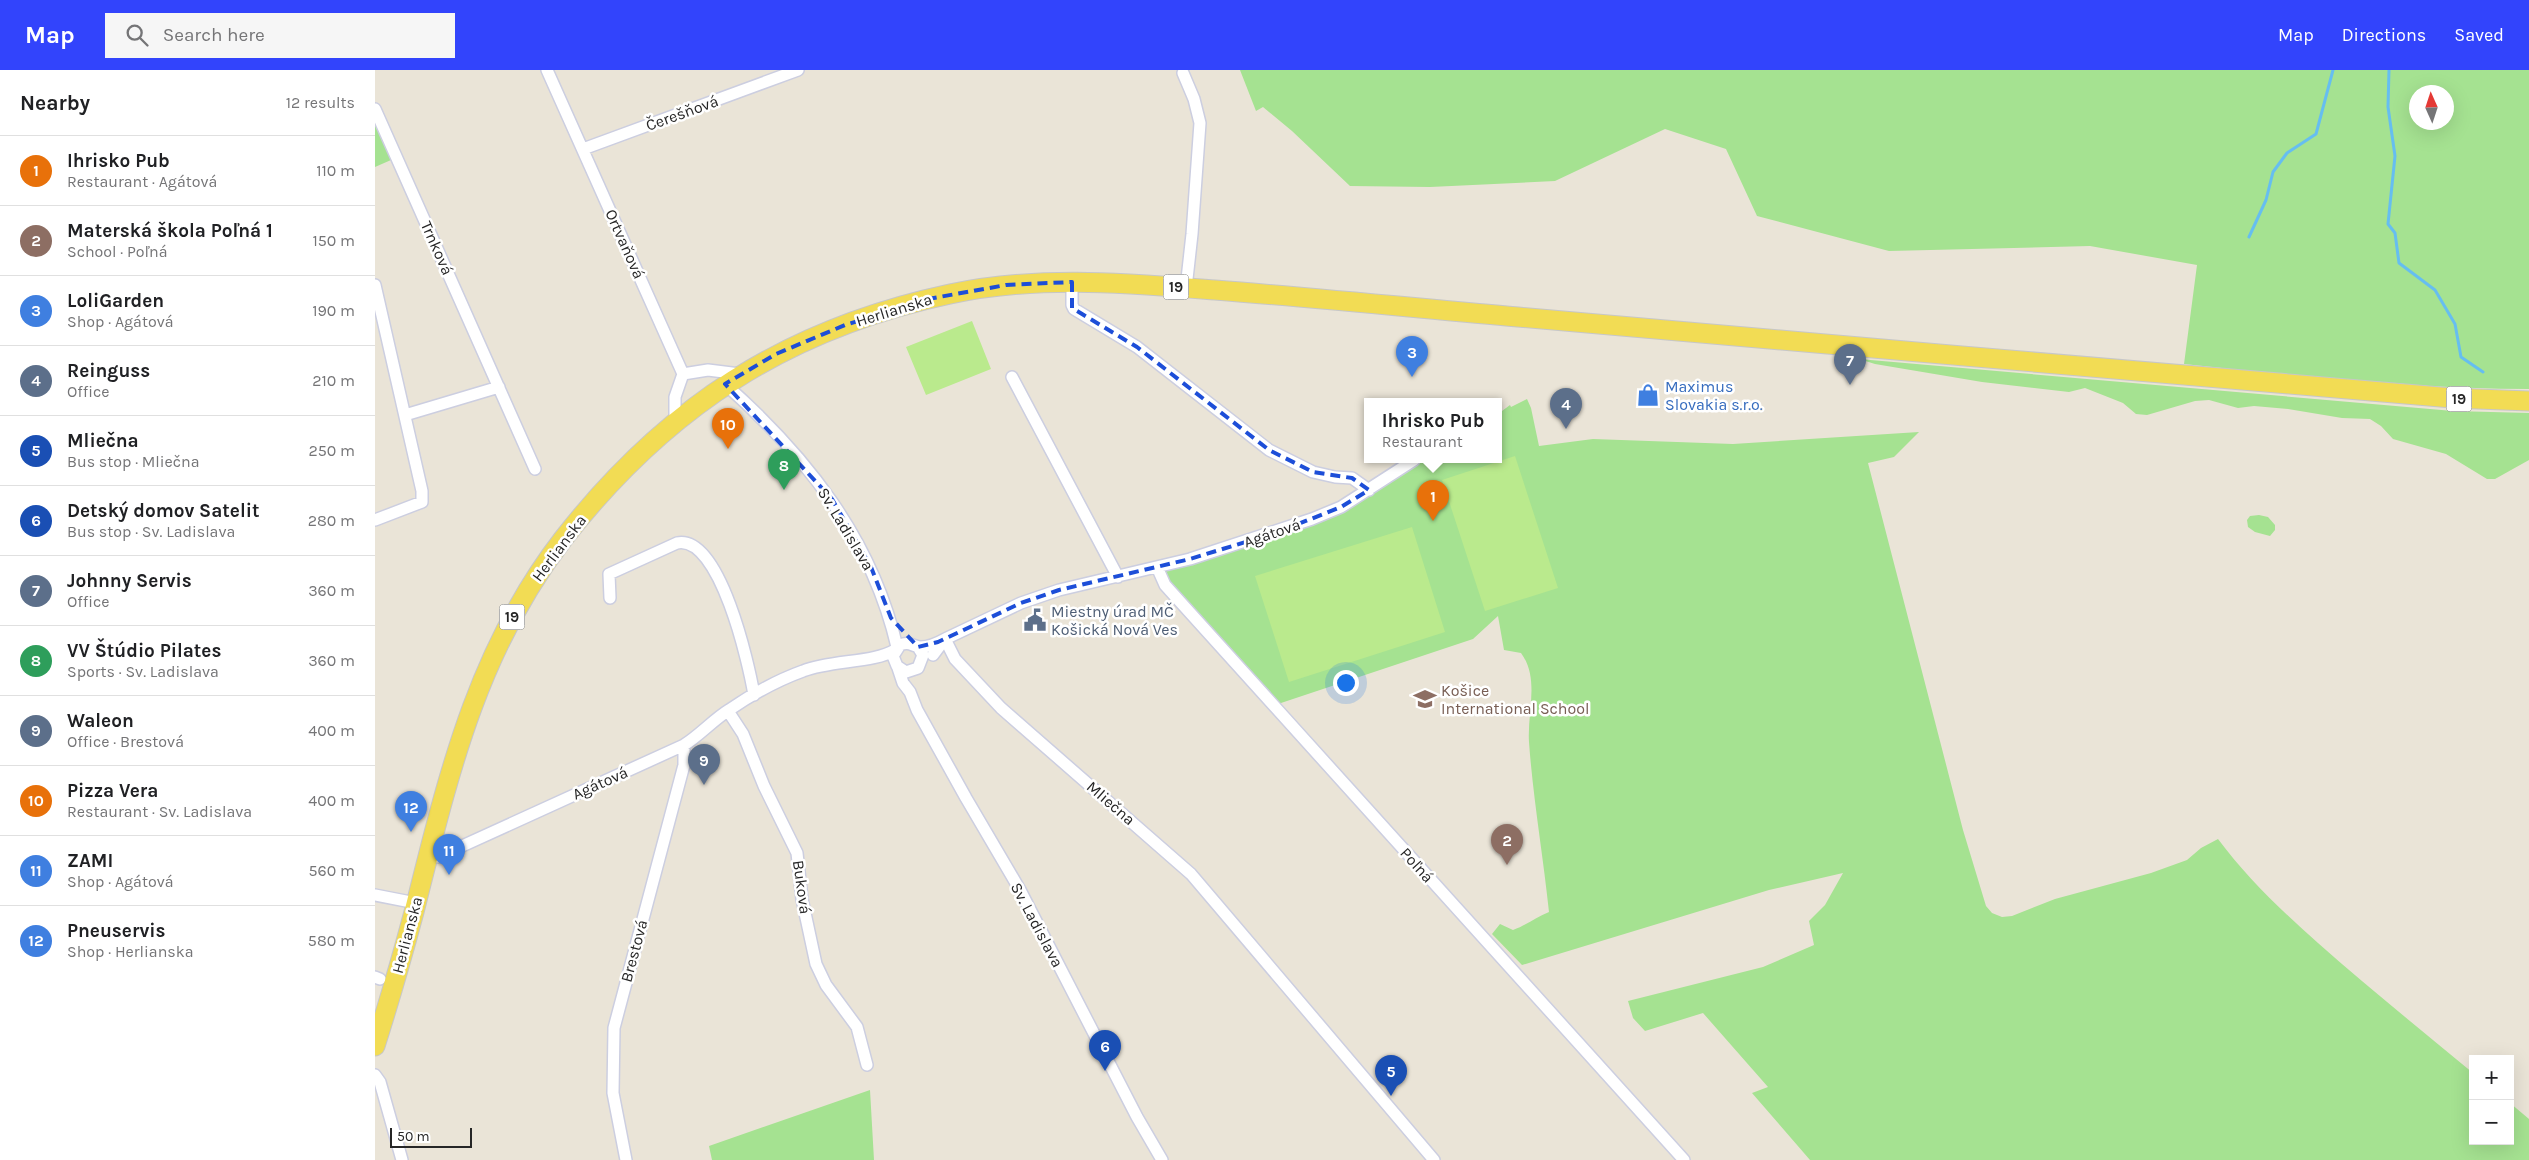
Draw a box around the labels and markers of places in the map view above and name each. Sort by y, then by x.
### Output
pin: 3 [1396,336,1428,377]
pin: 7 [1834,344,1866,385]
place label: Maximus Slovakia s.r.o. [1665,377,1763,414]
shop icon: Maximus Slovakia s.r.o. [1635,382,1661,408]
pin: 4 [1550,388,1582,429]
pin: 10 [712,408,744,449]
pin: 8 [768,449,800,490]
pin: 1 [1417,480,1449,521]
place label: Miestny úrad MČ Košická Nová Ves [1051,602,1178,639]
public building icon: Miestny úrad MČ Košická Nová Ves [1022,607,1048,633]
place label: Košice International School [1441,681,1589,718]
school or university icon: Košice International School [1412,686,1438,712]
pin: 9 [688,744,720,785]
pin: 12 [395,791,427,832]
pin: 2 [1491,824,1523,865]
pin: 11 [433,834,465,875]
pin: 6 [1089,1030,1121,1071]
pin: 5 [1375,1055,1407,1096]

